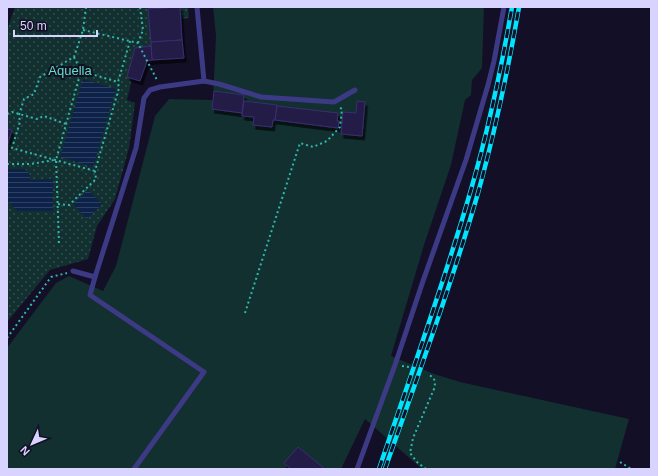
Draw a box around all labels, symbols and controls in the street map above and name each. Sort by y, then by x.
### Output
scale bar [14,12,97,38]
text: 50 m [20,19,47,33]
park label: Aquella [48,63,92,78]
north arrow [12,424,52,464]
text: N [18,444,32,458]

